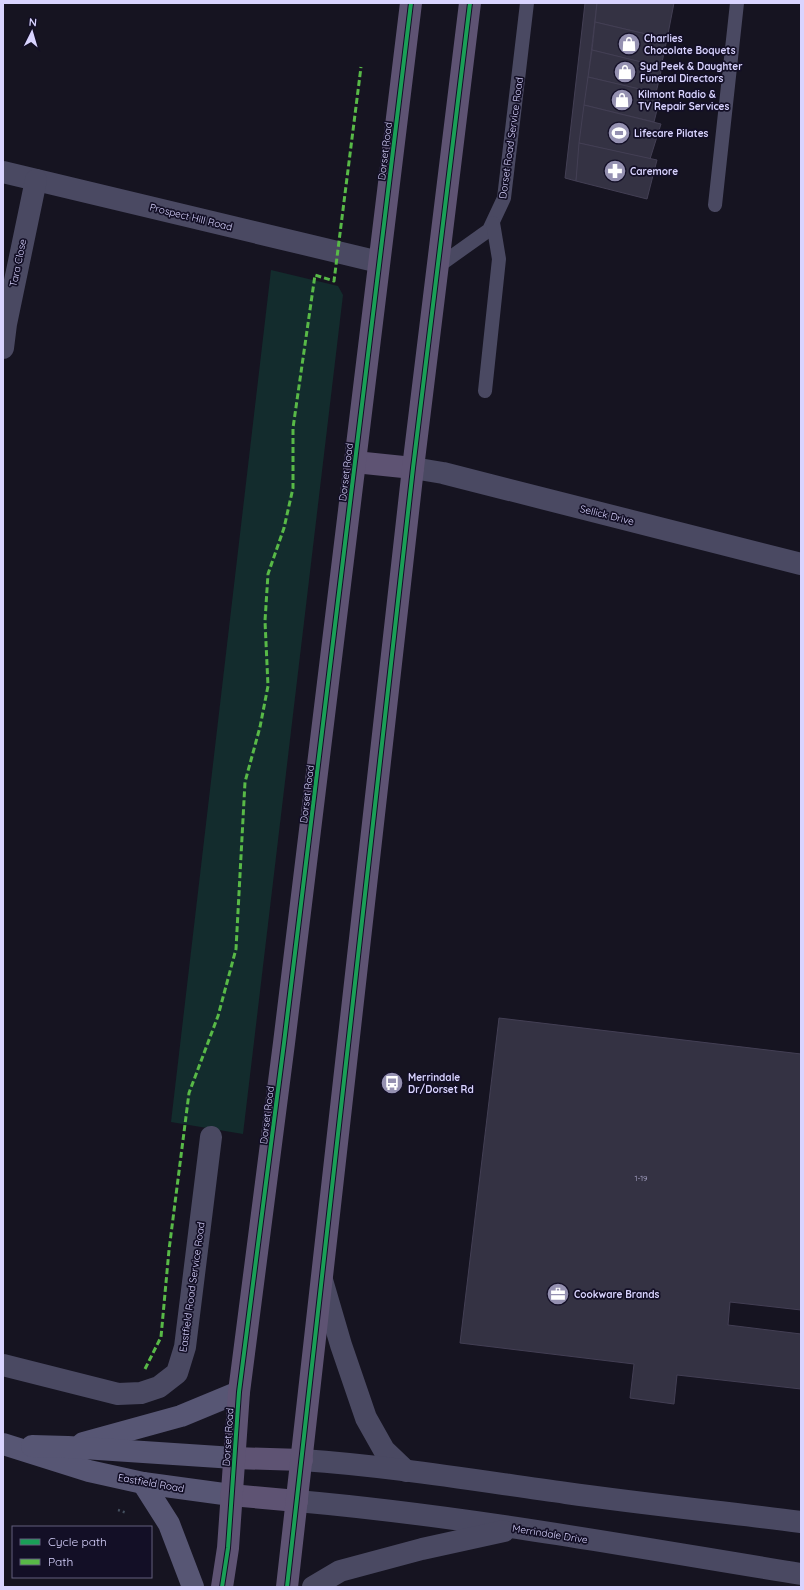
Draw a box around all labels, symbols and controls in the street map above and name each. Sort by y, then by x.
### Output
north arrow [12,12,52,52]
text: N [28,15,38,29]
shop icon: Charlies Chocolate Boquets [616,31,642,57]
place label: Charlies Chocolate Boquets [644,32,736,57]
shop icon: Syd Peek & Daughter Funeral Directors [612,59,638,85]
place label: Syd Peek & Daughter Funeral Directors [640,60,743,85]
street label: Dorset Road Service Road [496,76,526,200]
shop icon: Kilmont Radio & TV Repair Services [609,87,635,113]
place label: Kilmont Radio & TV Repair Services [638,88,730,113]
sports icon: Lifecare Pilates [606,120,632,146]
street label: Dorset Road [375,121,395,181]
place label: Lifecare Pilates [634,127,709,140]
pharmacy icon: Caremore [602,158,628,184]
place label: Caremore [630,165,678,178]
street label: Prospect Hill Road [148,200,234,234]
street label: Tara Close [7,237,29,288]
street label: Dorset Road [336,442,356,502]
street label: Sellick Drive [579,502,636,528]
street label: Dorset Road [297,764,317,824]
bus stop icon: Merrindale Dr/Dorset Rd [379,1070,405,1096]
place label: Merrindale Dr/Dorset Rd [408,1071,474,1096]
street label: Dorset Road [257,1085,277,1145]
house number: 1-19 [634,1173,648,1183]
street label: Eastfield Road Service Road [176,1221,208,1353]
office icon: Cookware Brands [545,1281,571,1307]
place label: Cookware Brands [574,1288,660,1301]
street label: Dorset Road [219,1407,237,1467]
street label: Eastfield Road [117,1471,185,1495]
street label: Merrindale Drive [511,1522,589,1546]
legend [12,1526,152,1578]
text: Cycle path [48,1534,107,1549]
text: Path [48,1554,73,1569]

